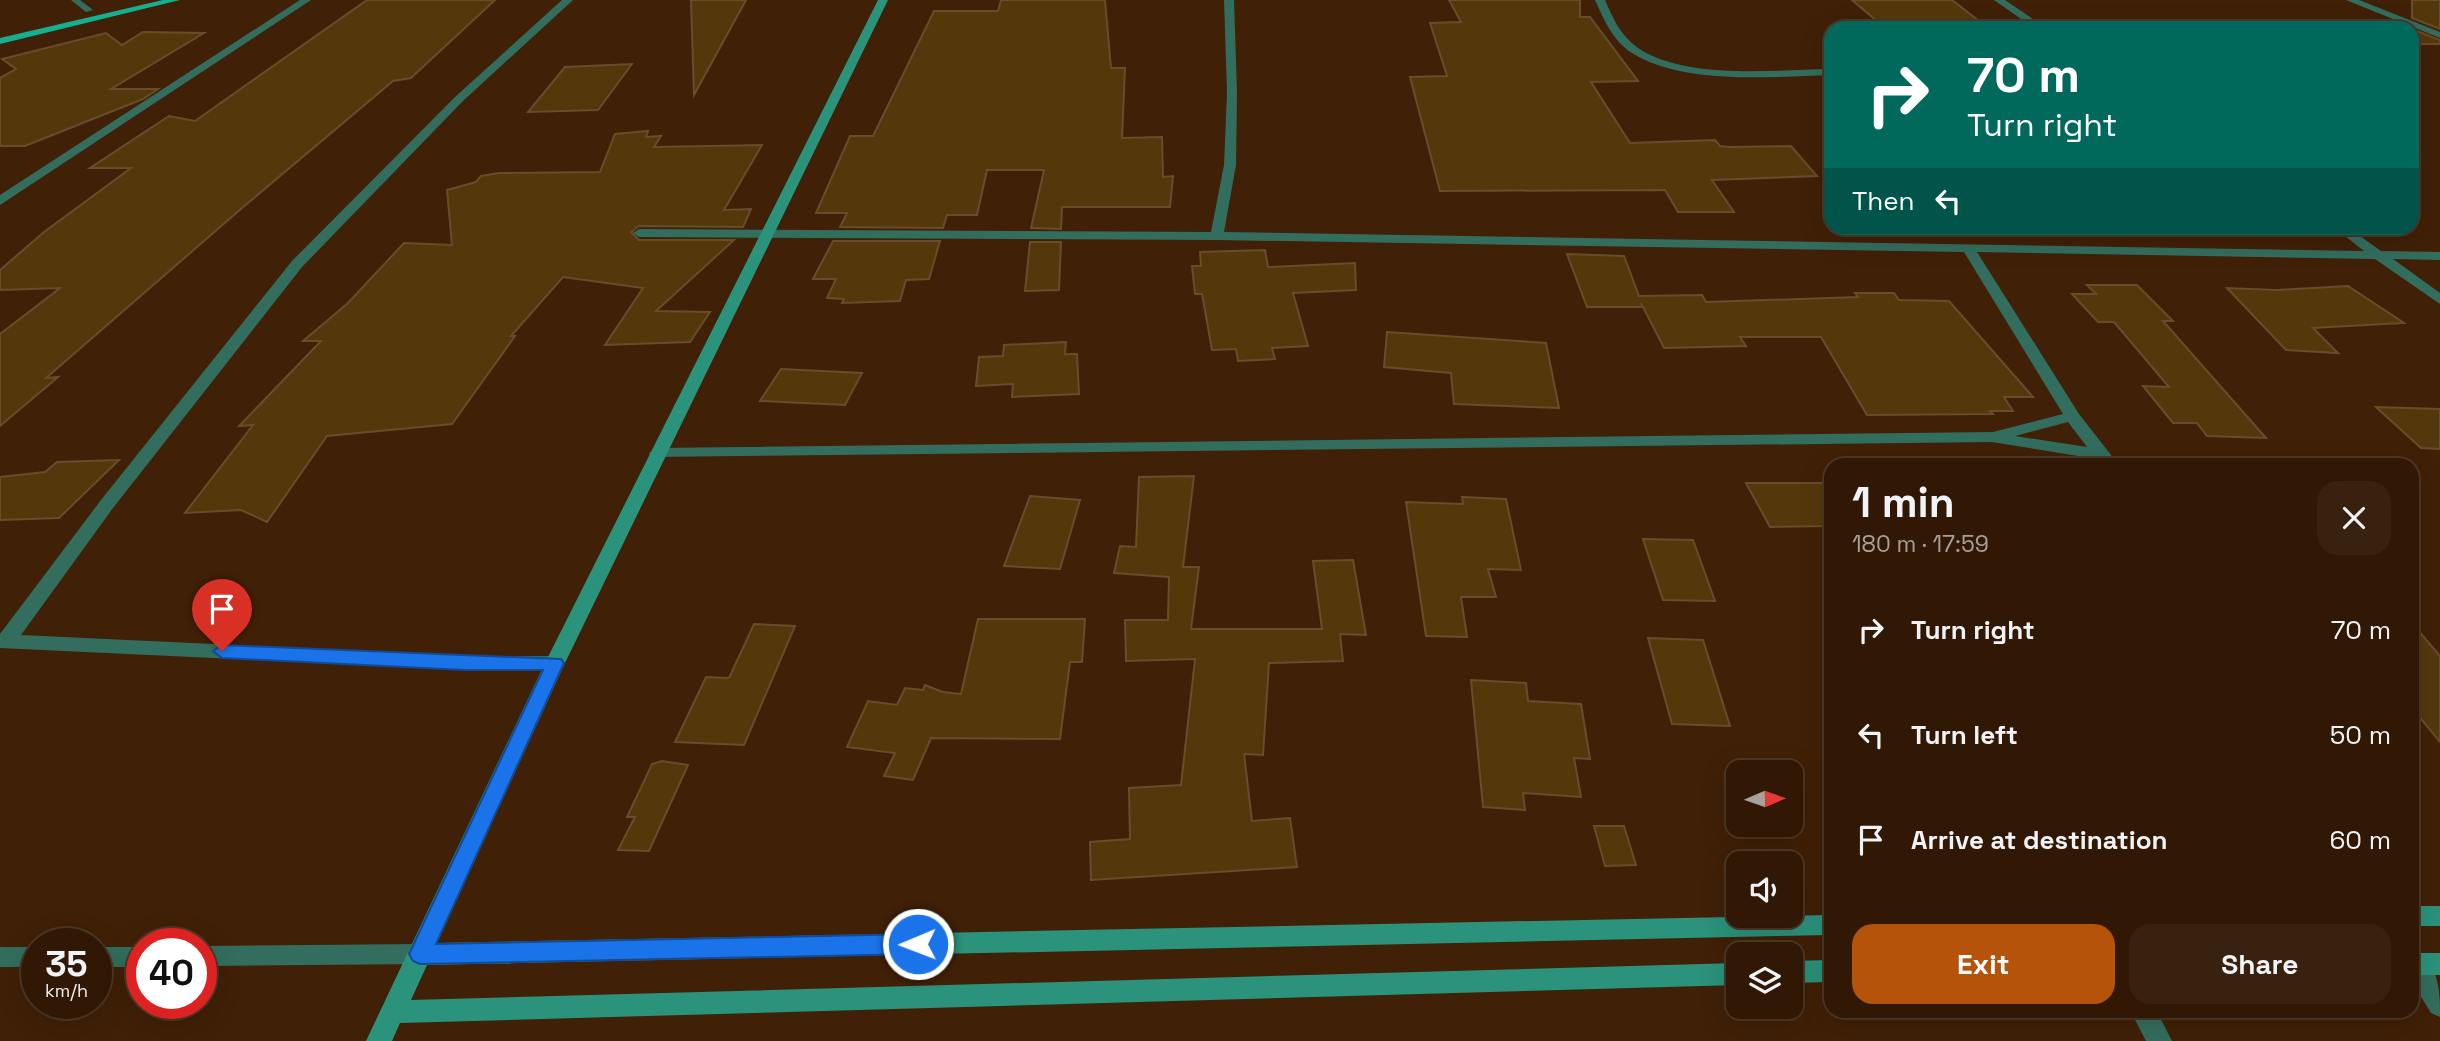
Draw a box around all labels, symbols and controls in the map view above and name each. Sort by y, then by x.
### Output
text: 70 m [1967,44,2080,106]
icon: right [1852,49,1943,140]
text: Turn right [1967,105,2117,145]
icon: left [1929,182,1967,220]
text: Then [1852,184,1915,218]
text: 1 min [1852,476,1955,529]
button: close [2317,481,2391,555]
text: 180 m · 17:59 [1852,529,1989,559]
pin [192,579,252,651]
icon: arrive [203,590,241,628]
icon: right [1852,611,1890,649]
text: Turn right [1911,613,2035,647]
text: 70 m [2331,613,2391,647]
icon: left [1852,716,1890,754]
text: Turn left [1911,718,2018,752]
text: 50 m [2330,718,2391,752]
north arrow [1726,760,1802,836]
map controls [1726,760,1803,1019]
icon: arrive [1852,821,1890,859]
text: Arrive at destination [1911,823,2168,857]
text: 60 m [2329,823,2391,857]
button: sound [1726,851,1803,928]
position arrow [881,907,955,981]
button: Exit [1852,924,2115,1004]
button: Share [2129,924,2391,1004]
speed limit sign: 40 [126,928,217,1019]
text: 35 [45,942,88,986]
button: layers [1726,942,1803,1019]
text: km/h [45,979,88,1002]

